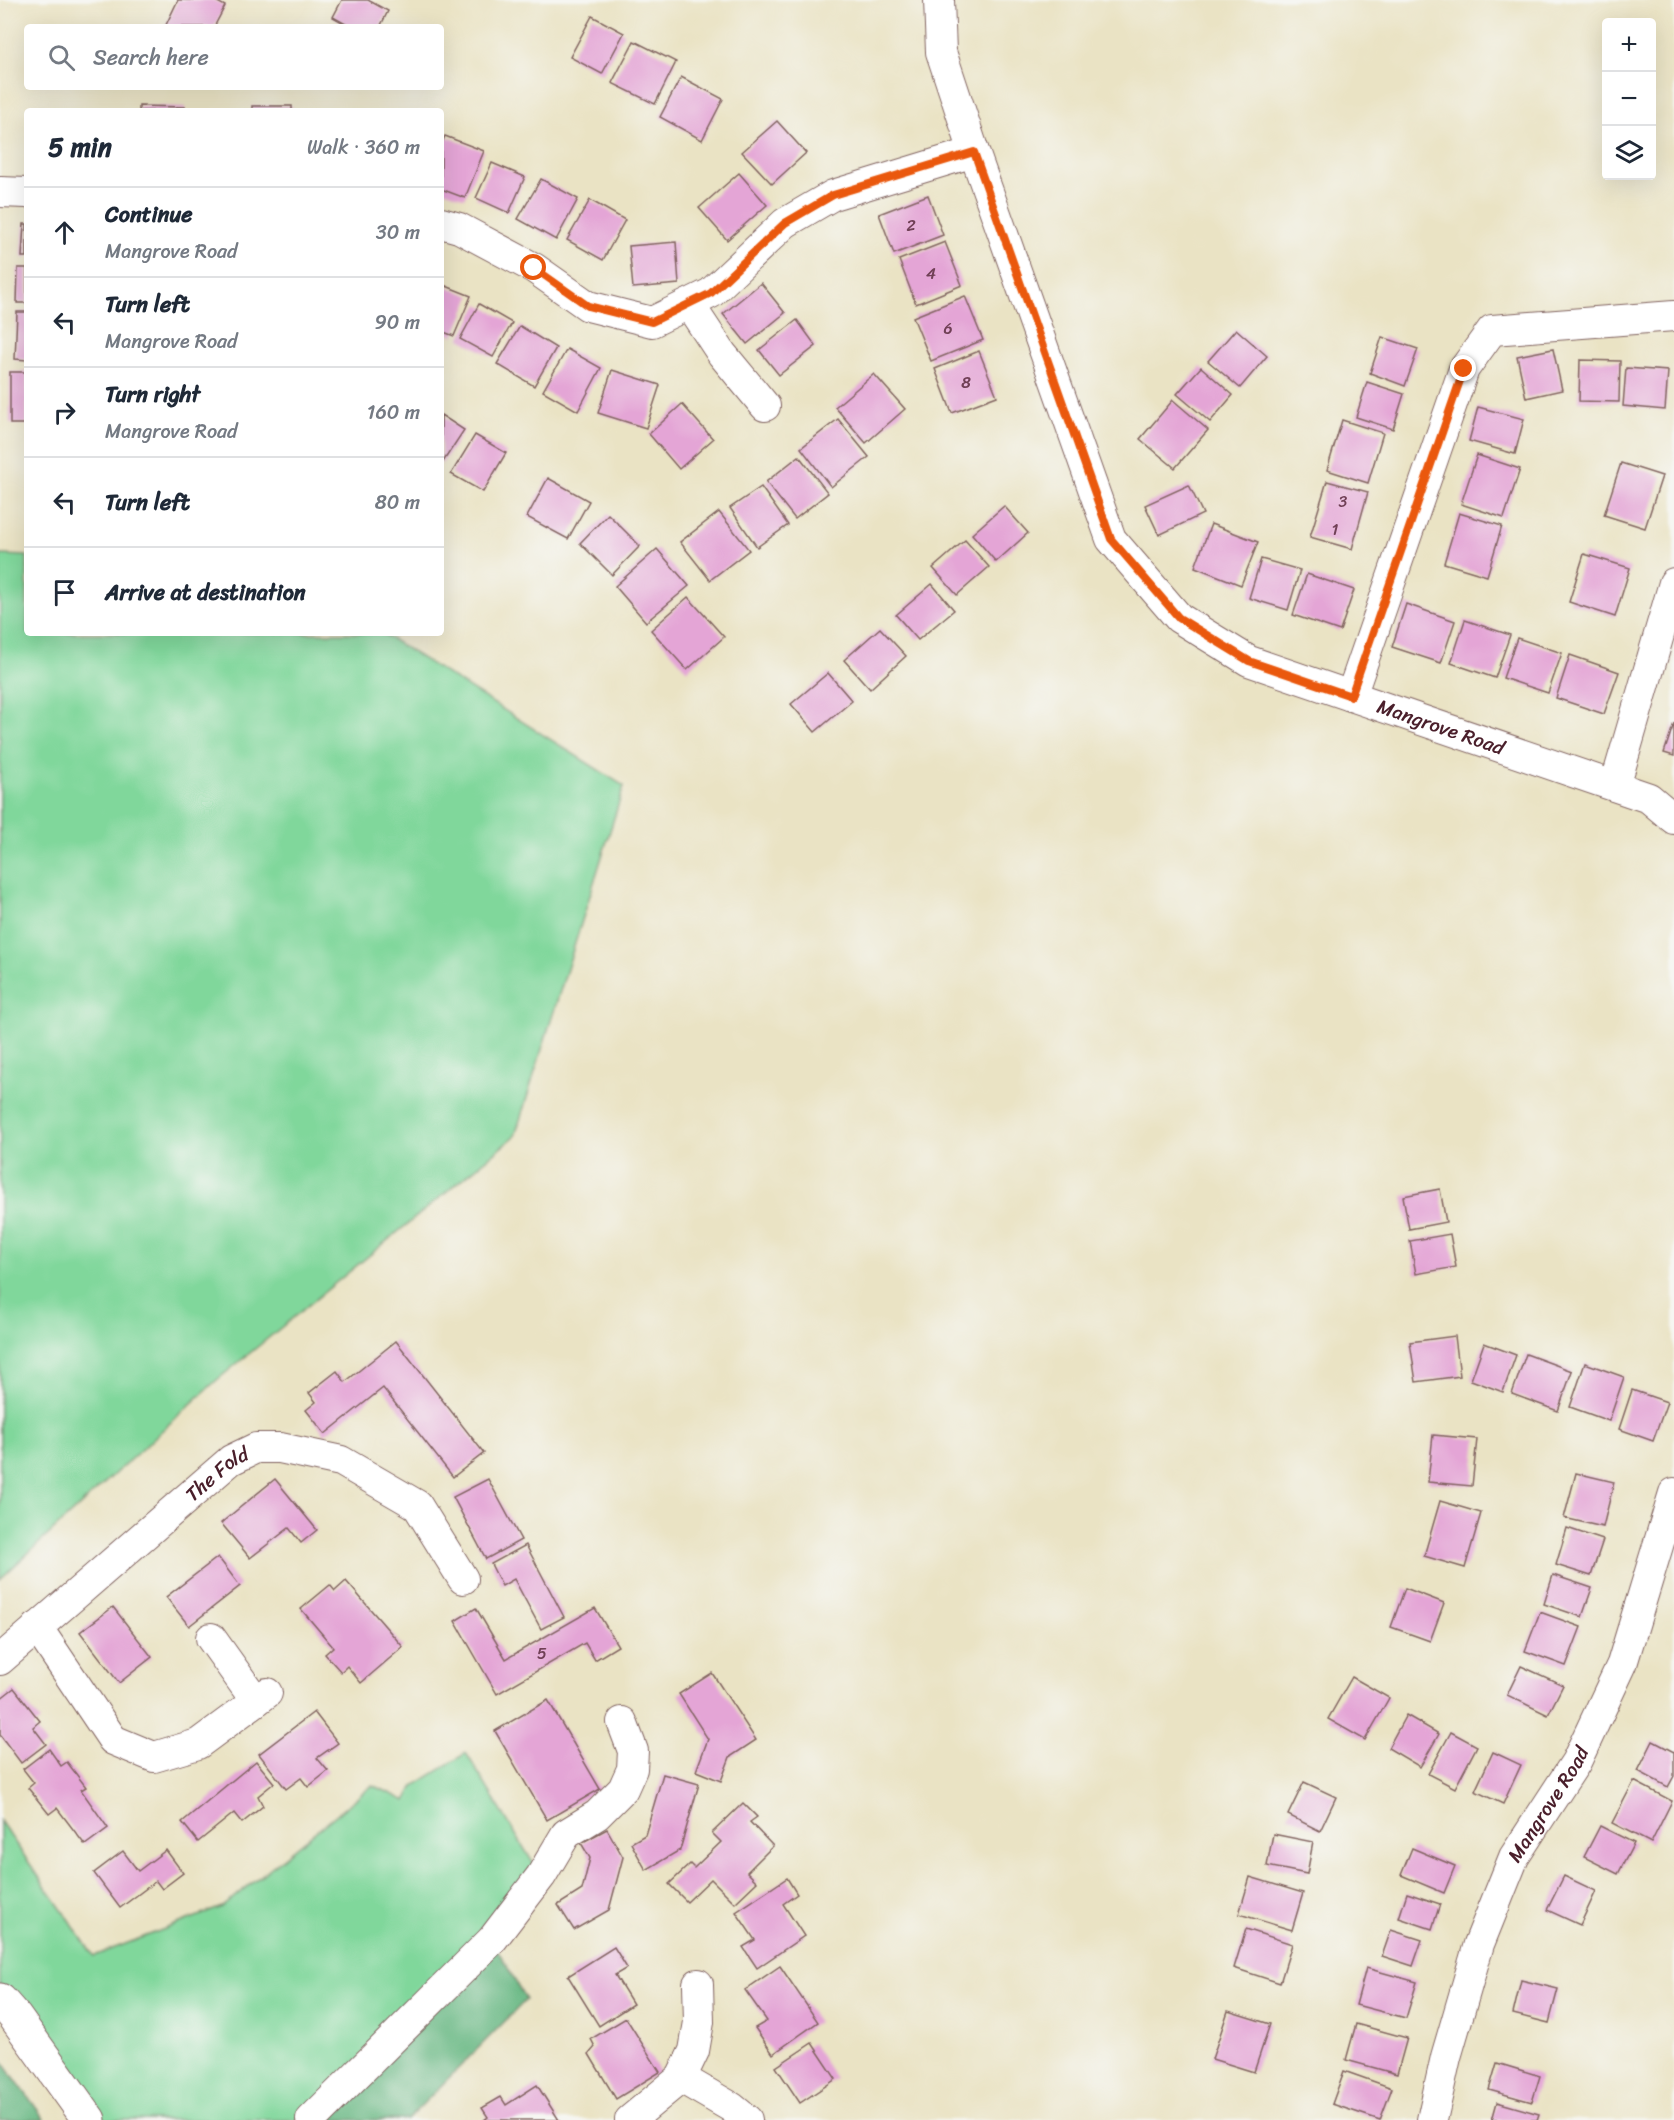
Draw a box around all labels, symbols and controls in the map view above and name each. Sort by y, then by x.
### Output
map controls [1602,18,1656,180]
button: + [1602,18,1656,72]
search box [24,24,444,90]
text: Search here [93,38,209,77]
icon: search [45,41,78,74]
button: − [1602,72,1656,126]
text: 5 min [48,124,112,170]
button: layers [1602,126,1656,180]
text: Walk · 360 m [307,130,420,165]
text: Continue [105,195,193,234]
house number: 2 [906,211,916,240]
text: 30 m [376,215,420,250]
icon: ahead [48,216,81,249]
text: Mangrove Road [105,234,238,269]
route start [520,254,546,280]
house number: 4 [926,259,936,288]
text: Turn left [105,285,190,324]
text: 90 m [375,305,420,340]
icon: left [48,306,81,339]
house number: 6 [943,314,953,343]
text: Mangrove Road [105,324,238,359]
route end [1450,355,1476,381]
house number: 8 [961,368,971,397]
text: Turn right [105,375,200,414]
text: 160 m [367,395,420,430]
icon: right [48,396,81,429]
text: Mangrove Road [105,414,238,449]
text: Turn left [105,483,190,522]
text: 80 m [375,485,420,520]
icon: left [48,486,81,519]
house number: 3 [1339,487,1348,516]
house number: 1 [1332,515,1339,544]
text: Arrive at destination [105,573,306,612]
icon: arrive [48,576,81,609]
street label: Mangrove Road [1372,689,1511,766]
street label: The Fold [177,1436,256,1511]
house number: 5 [537,1639,547,1668]
street label: Mangrove Road [1498,1739,1600,1870]

